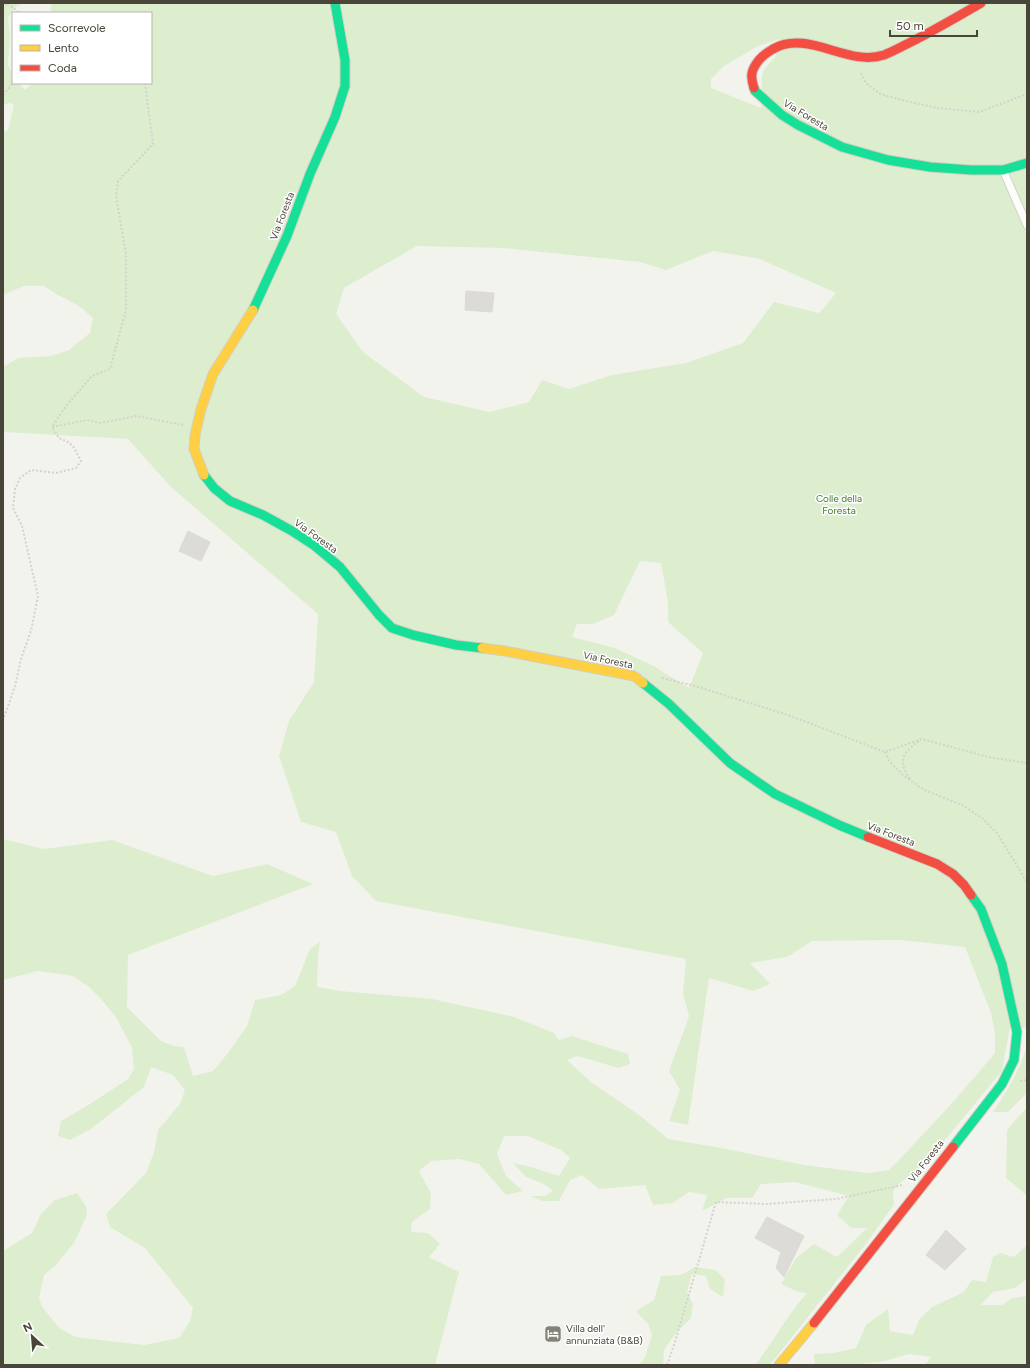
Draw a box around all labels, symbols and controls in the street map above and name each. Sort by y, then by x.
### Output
legend [12,12,152,84]
scale bar [890,12,977,38]
text: 50 m [896,19,924,33]
text: Scorrevole [48,21,106,35]
text: Lento [48,41,79,55]
text: Coda [48,61,77,75]
street label: Via Foresta [781,96,831,134]
street label: Via Foresta [267,190,297,242]
park label: Colle della Foresta [816,492,862,517]
street label: Via Foresta [292,516,340,556]
street label: Via Foresta [582,648,634,672]
street label: Via Foresta [865,819,917,849]
street label: Via Foresta [905,1137,947,1185]
north arrow [12,1316,52,1356]
text: N [21,1320,35,1335]
place label: Villa dell' annunziata (B&B) [566,1322,643,1347]
hotel icon: Villa dell' annunziata (B&B) [543,1324,563,1344]

